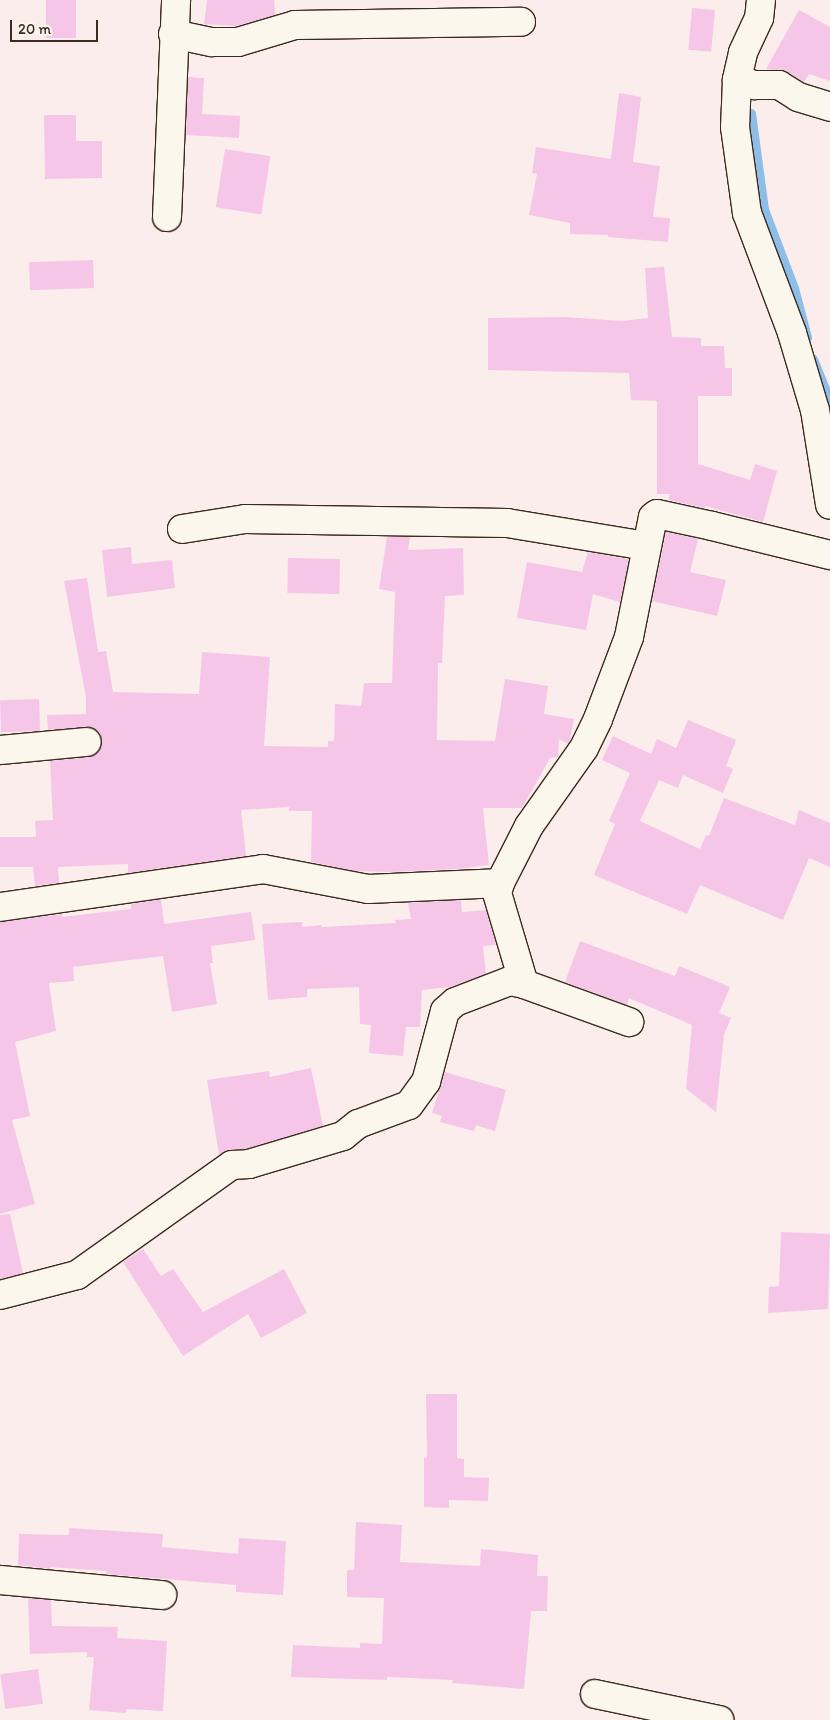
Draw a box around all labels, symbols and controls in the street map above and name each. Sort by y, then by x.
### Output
scale bar [12,10,100,42]
text: 20 m [18,20,51,38]

